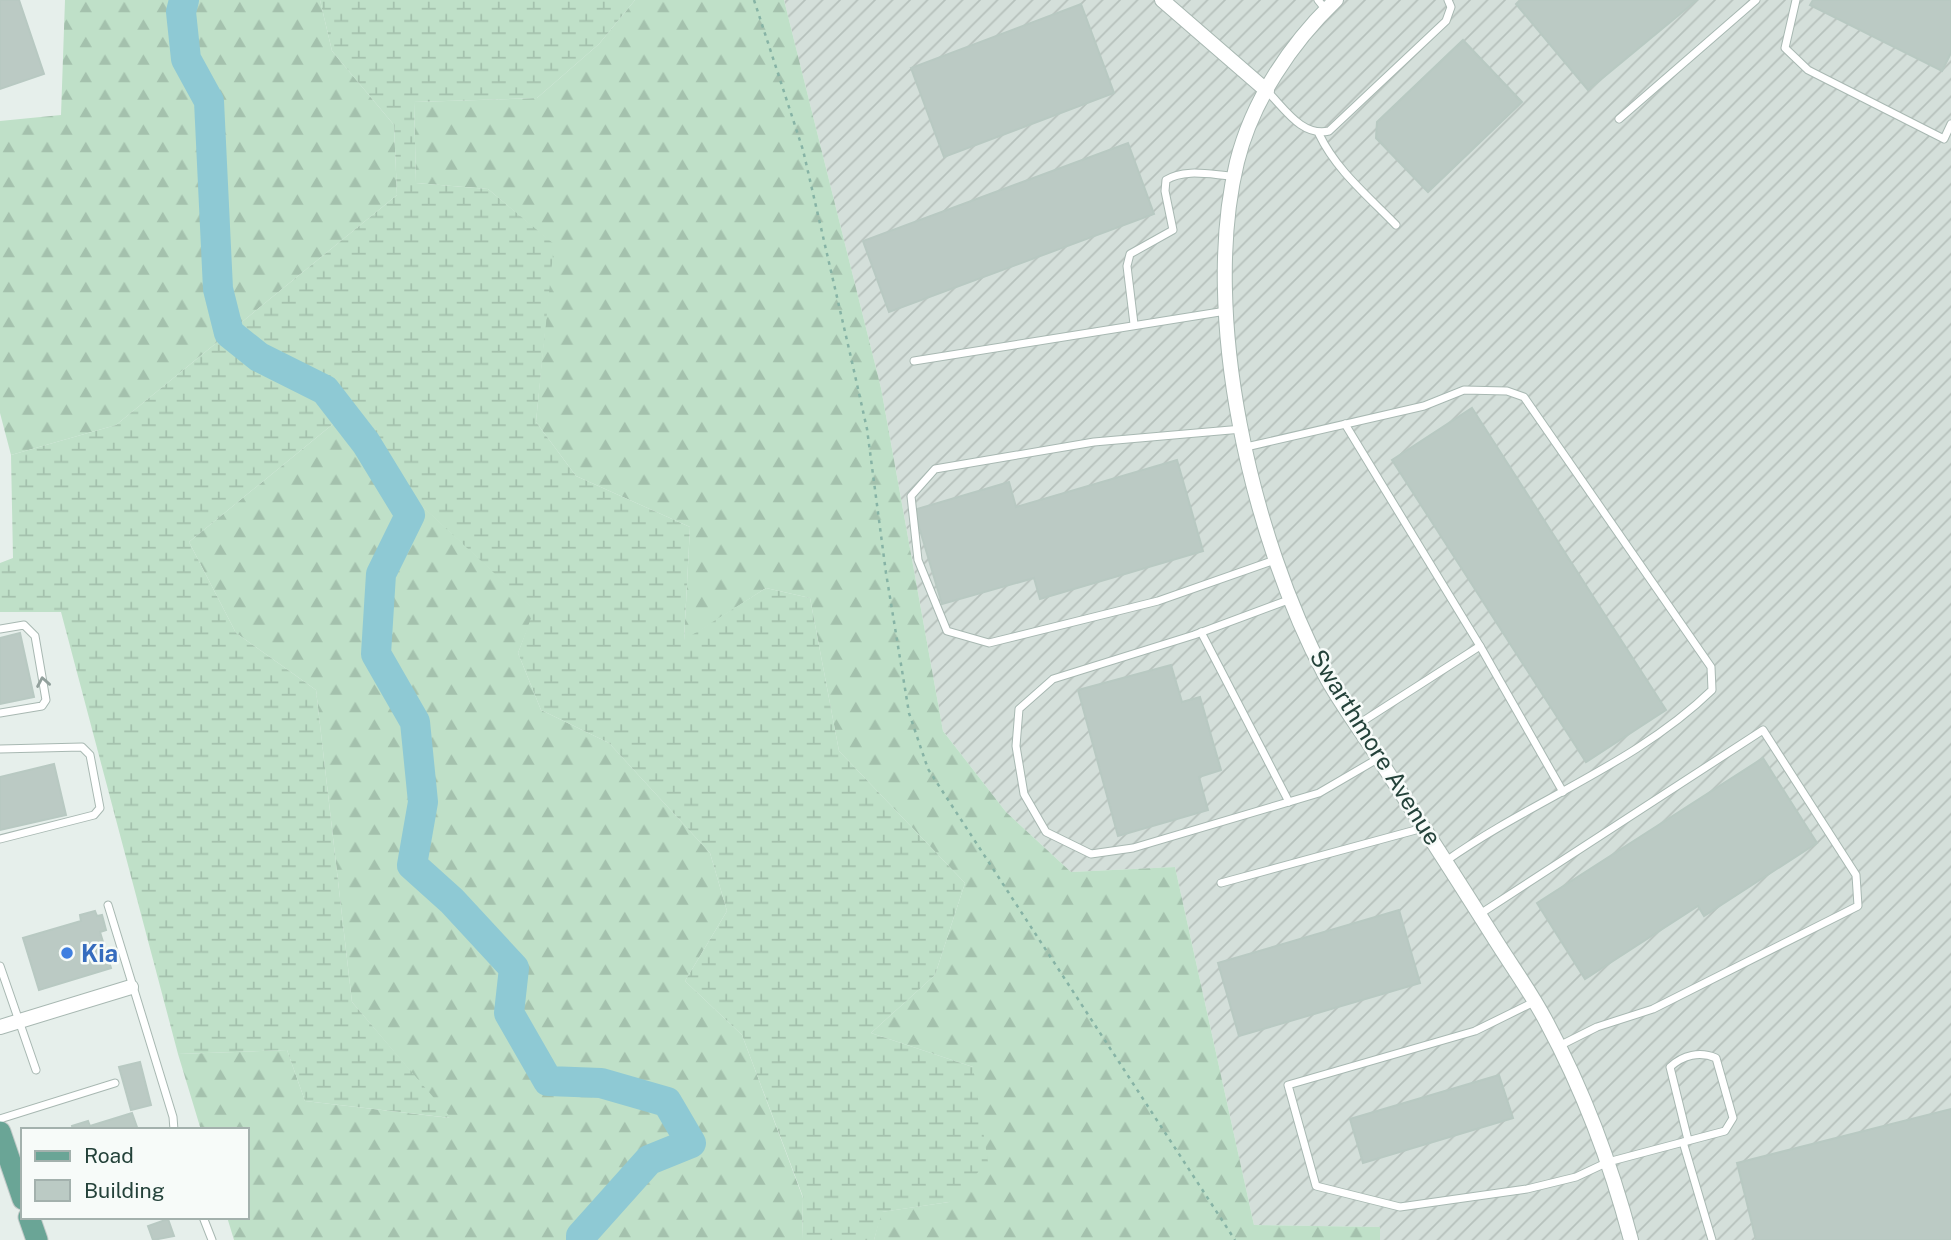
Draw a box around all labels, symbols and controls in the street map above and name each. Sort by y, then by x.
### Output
street label: Swarthmore Avenue [1304,644,1448,850]
one-way arrow [36,676,51,688]
place label: Kia [81,939,118,967]
marker: Kia [59,945,75,961]
legend [21,1128,248,1219]
text: Road [84,1143,134,1168]
text: Building [84,1178,165,1203]

